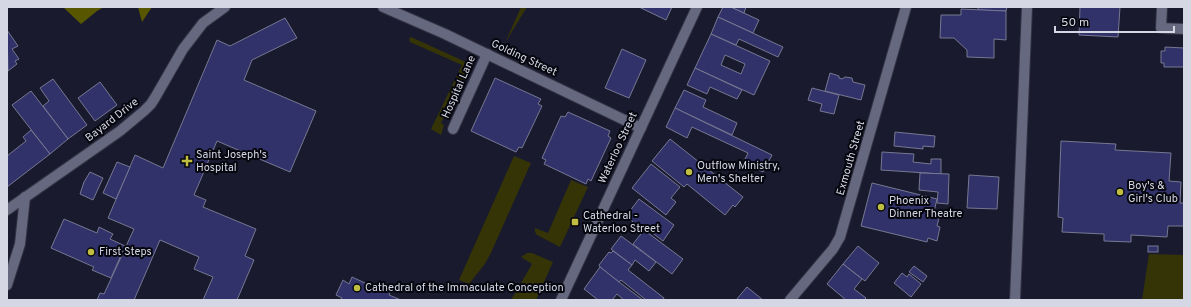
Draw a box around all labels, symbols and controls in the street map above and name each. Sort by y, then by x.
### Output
scale bar [1055,8,1174,34]
text: 50 m [1061,15,1089,31]
street label: Golding Street [489,37,559,79]
street label: Hospital Lane [439,53,479,121]
street label: Bayard Drive [83,95,141,145]
street label: Waterloo Street [595,110,641,186]
street label: Exmouth Street [834,119,868,197]
place label: Saint Joseph's Hospital [196,148,267,175]
marker: Saint Joseph's Hospital [181,155,193,167]
place label: Outflow Ministry, Men's Shelter [697,159,780,186]
marker: Outflow Ministry, Men's Shelter [684,167,694,177]
place label: Boy's & Girl's Club [1128,179,1178,206]
marker: Boy's & Girl's Club [1115,187,1125,197]
place label: Phoenix Dinner Theatre [889,194,962,221]
marker: Phoenix Dinner Theatre [876,202,886,212]
place label: Cathedral - Waterloo Street [583,209,660,236]
marker: Cathedral - Waterloo Street [570,217,580,227]
place label: First Steps [99,245,152,259]
marker: First Steps [86,247,96,257]
place label: Cathedral of the Immaculate Conception [365,281,564,295]
marker: Cathedral of the Immaculate Conception [352,283,362,293]

